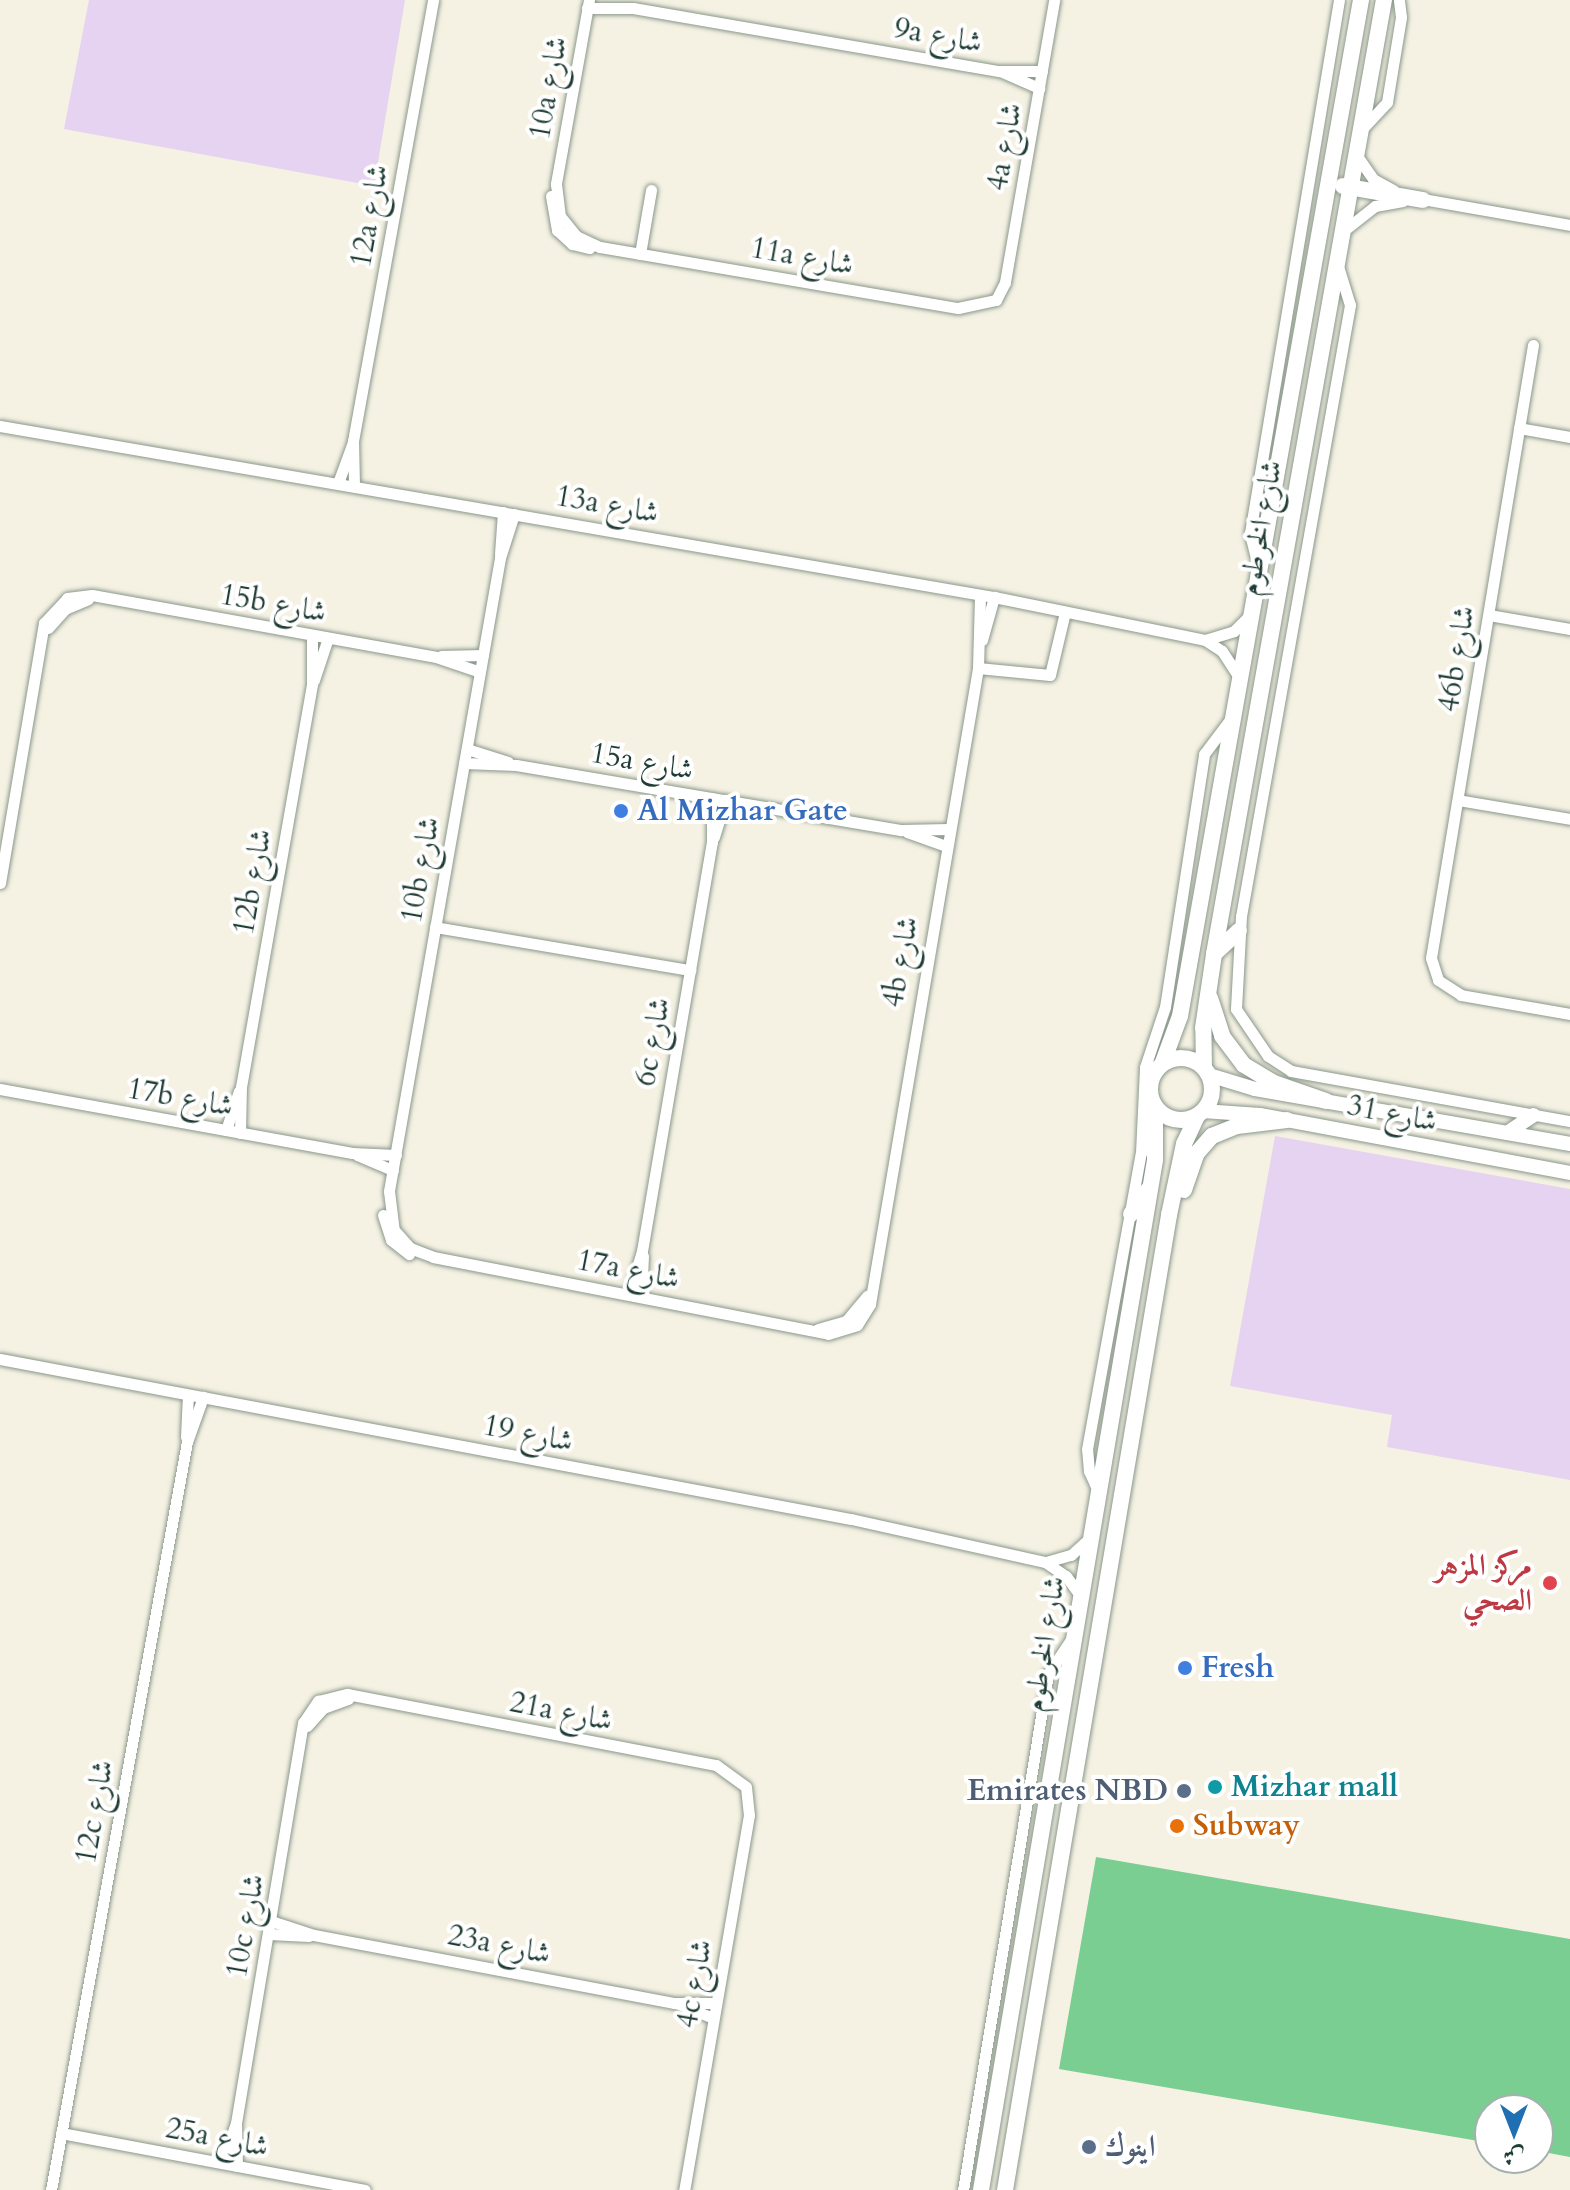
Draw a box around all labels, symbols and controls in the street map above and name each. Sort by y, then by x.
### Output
street label: 9a شارع [891,11,985,61]
street label: 10a شارع [522,34,576,142]
street label: 4a شارع [980,100,1030,194]
street label: 12a شارع [343,162,397,270]
street label: 11a شارع [748,230,856,284]
street label: شارع الخرطوم [1231,458,1291,598]
street label: 13a شارع [553,478,661,532]
street label: 15b شارع [217,577,329,631]
street label: 46b شارع [1431,603,1483,715]
street label: 15a شارع [588,735,696,789]
place label: Al Mizhar Gate [637,793,848,829]
marker: Al Mizhar Gate [612,802,630,820]
street label: 10b شارع [394,814,448,926]
street label: 12b شارع [226,826,280,938]
street label: 4b شارع [875,914,927,1010]
street label: 6c شارع [628,995,678,1089]
street label: 17b شارع [124,1071,236,1125]
street label: شارع 31 [1344,1088,1440,1140]
street label: 17a شارع [574,1242,682,1298]
street label: شارع 19 [480,1408,576,1460]
place label: مركز المزهر الصحي [1435,1548,1532,1618]
marker: مركز المزهر الصحي [1539,1572,1561,1594]
street label: شارع الخرطوم [1017,1574,1073,1714]
place label: Fresh [1201,1650,1274,1686]
marker: Fresh [1176,1659,1194,1677]
street label: 21a شارع [507,1684,615,1740]
street label: 12c شارع [68,1757,122,1867]
place label: Mizhar mall [1231,1769,1398,1805]
place label: Emirates NBD [967,1773,1168,1809]
marker: Mizhar mall [1206,1778,1224,1796]
marker: Emirates NBD [1175,1782,1193,1800]
place label: Subway [1193,1808,1300,1844]
marker: Subway [1168,1817,1186,1835]
street label: 10c شارع [219,1871,273,1981]
street label: 23a شارع [445,1917,553,1973]
street label: 4c شارع [670,1937,720,2031]
north arrow [1474,2094,1554,2174]
street label: 25a شارع [163,2110,271,2166]
place label: اينوك [1105,2129,1155,2165]
marker: اينوك [1080,2138,1098,2156]
text: ش [1503,2141,1525,2171]

